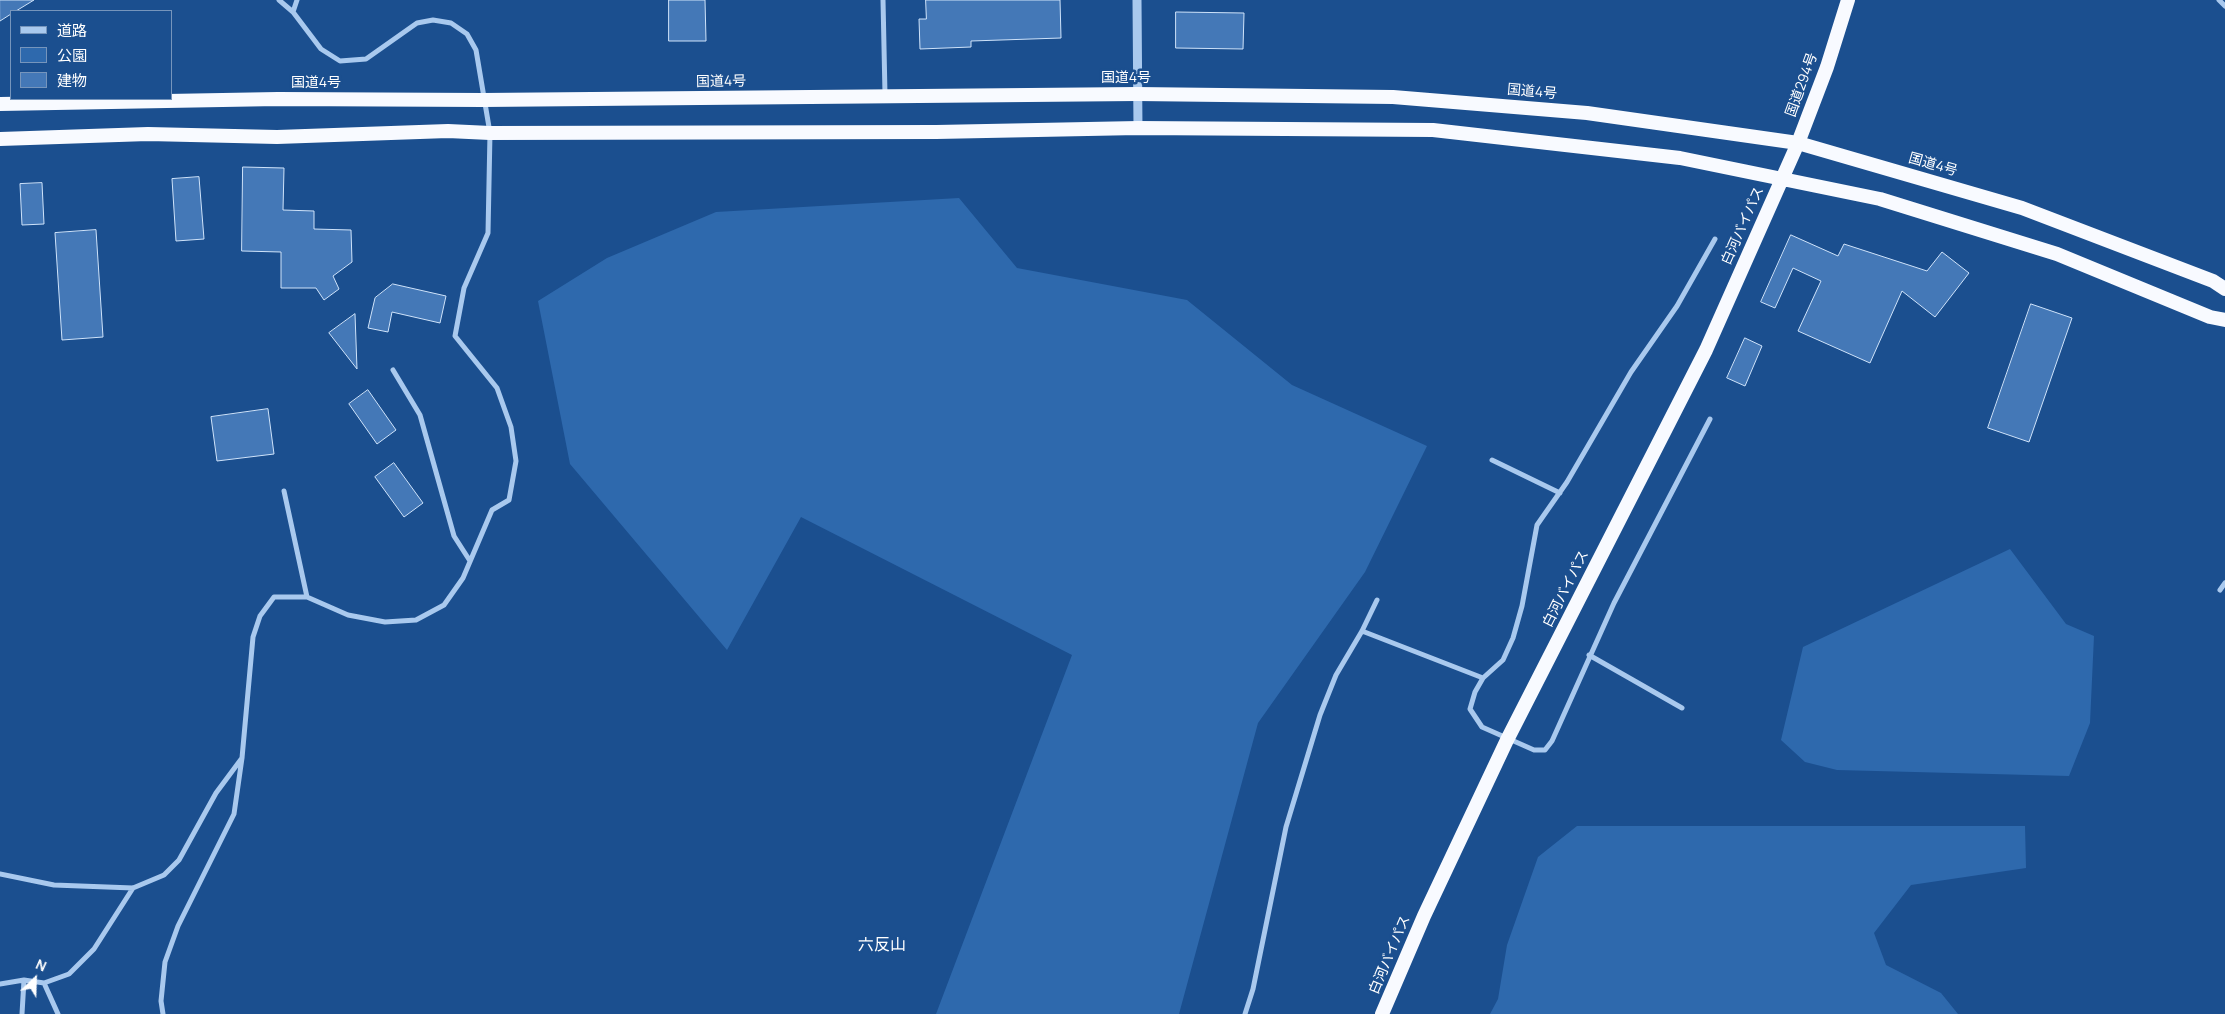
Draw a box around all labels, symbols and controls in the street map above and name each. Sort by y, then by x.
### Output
legend [10,10,172,100]
text: 道路 [57,20,87,41]
text: 公園 [57,45,87,66]
street label: 国道294号 [1783,51,1821,119]
text: 建物 [57,70,87,91]
street label: 国道4号 [1101,70,1151,86]
street label: 国道4号 [696,73,746,91]
street label: 国道4号 [291,75,341,91]
street label: 国道4号 [1506,81,1558,103]
street label: 国道4号 [1907,150,1959,180]
street label: 白河バイパス [1718,184,1768,268]
street label: 白河バイパス [1539,548,1593,630]
street label: 白河バイパス [1366,913,1414,997]
district label: 六反山 [858,936,906,956]
north arrow [10,954,60,1004]
text: N [33,954,50,976]

